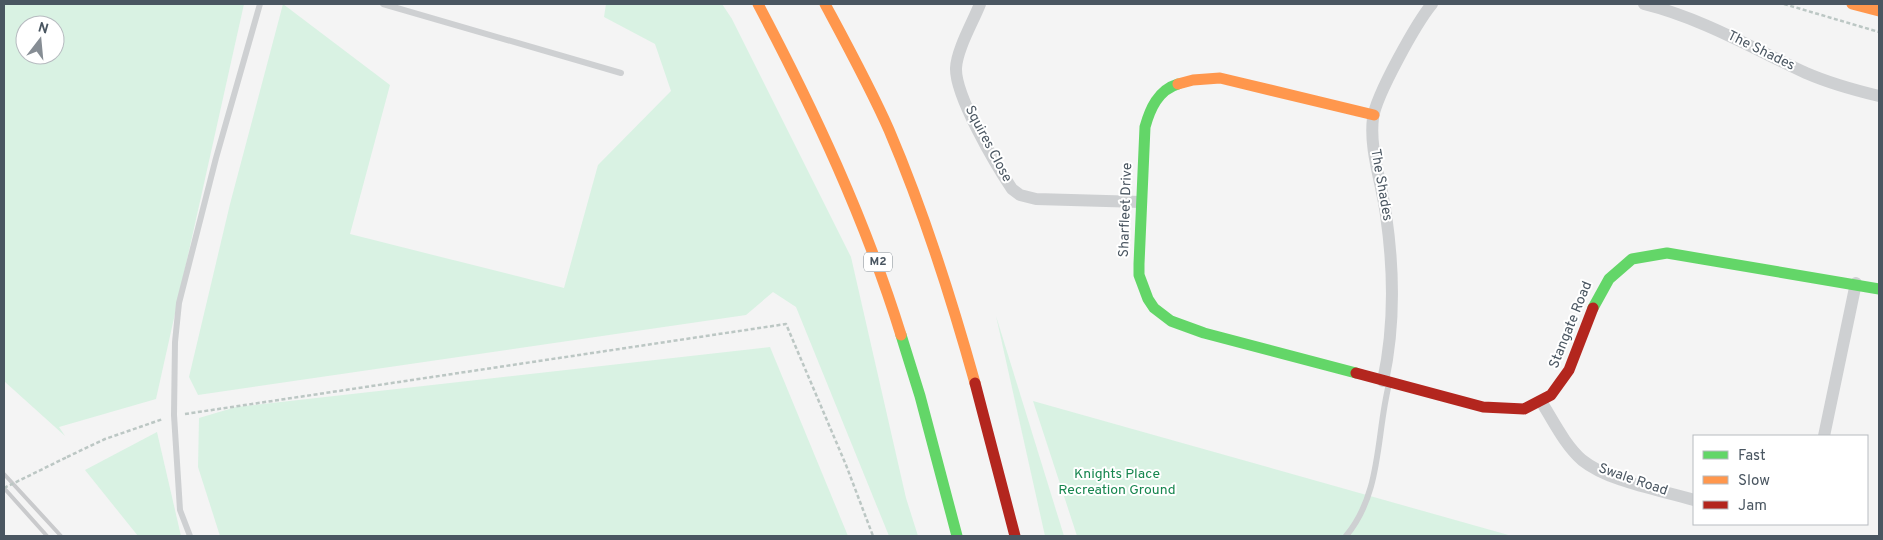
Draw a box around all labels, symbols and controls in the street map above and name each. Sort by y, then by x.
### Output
north arrow [15,15,65,65]
text: N [36,19,50,39]
street label: The Shades [1725,27,1797,75]
street label: Squires Close [961,103,1015,185]
street label: The Shades [1366,148,1396,222]
street label: Sharfleet Drive [1116,162,1136,258]
road number: M2 [864,252,892,272]
street label: Stangate Road [1546,279,1596,371]
legend [1693,435,1868,525]
text: Fast [1738,447,1766,466]
street label: Swale Road [1596,460,1670,500]
park label: Knights Place Recreation Ground [1058,466,1176,499]
text: Slow [1738,472,1770,491]
text: Jam [1738,497,1767,516]

